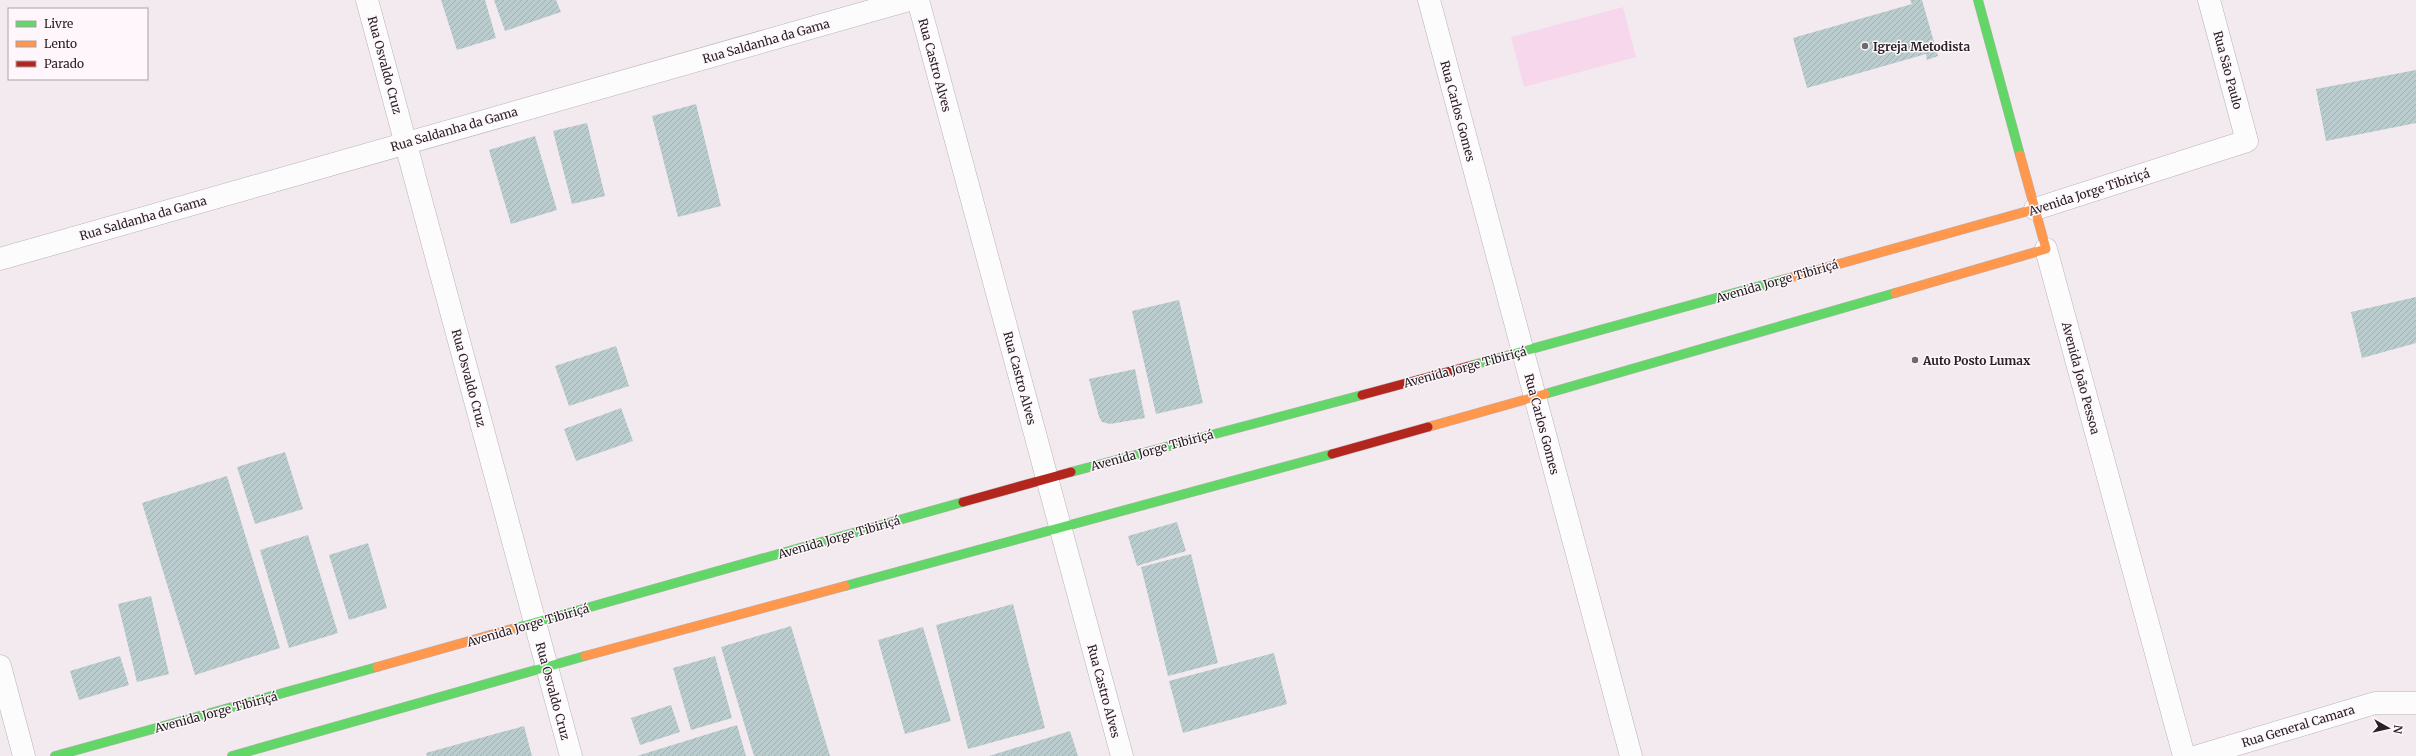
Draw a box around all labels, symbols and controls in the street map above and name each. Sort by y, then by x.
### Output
legend [8,8,148,80]
street label: Rua Osvaldo Cruz [365,14,405,116]
text: Livre [44,16,73,31]
street label: Rua Saldanha da Gama [701,16,832,66]
street label: Rua Castro Alves [915,17,955,113]
street label: Rua São Paulo [2210,29,2246,111]
text: Lento [44,36,77,51]
place label: Igreja Metodista [1873,39,1970,54]
marker: Igreja Metodista [1860,41,1870,51]
text: Parado [44,56,84,71]
street label: Rua Carlos Gomes [1437,59,1479,163]
street label: Rua Saldanha da Gama [389,104,520,154]
street label: Avenida Jorge Tibiriçá [2026,165,2152,219]
street label: Rua Saldanha da Gama [78,193,209,243]
street label: Avenida Jorge Tibiriçá [1713,256,1840,306]
street label: Avenida João Pessoa [2058,319,2103,436]
street label: Rua Osvaldo Cruz [449,327,489,429]
street label: Rua Castro Alves [1000,330,1040,426]
street label: Avenida Jorge Tibiriçá [1401,343,1529,391]
place label: Auto Posto Lumax [1922,353,2031,368]
marker: Auto Posto Lumax [1910,355,1920,365]
street label: Rua Carlos Gomes [1521,372,1563,476]
street label: Avenida Jorge Tibiriçá [1088,426,1216,474]
street label: Avenida Jorge Tibiriçá [775,512,902,562]
street label: Avenida Jorge Tibiriçá [464,600,591,650]
street label: Rua Osvaldo Cruz [533,640,573,742]
street label: Rua Castro Alves [1084,643,1124,739]
street label: Avenida Jorge Tibiriçá [152,688,280,736]
street label: Rua General Camara [2240,702,2357,750]
north arrow [2368,708,2408,748]
text: N [2390,724,2405,735]

